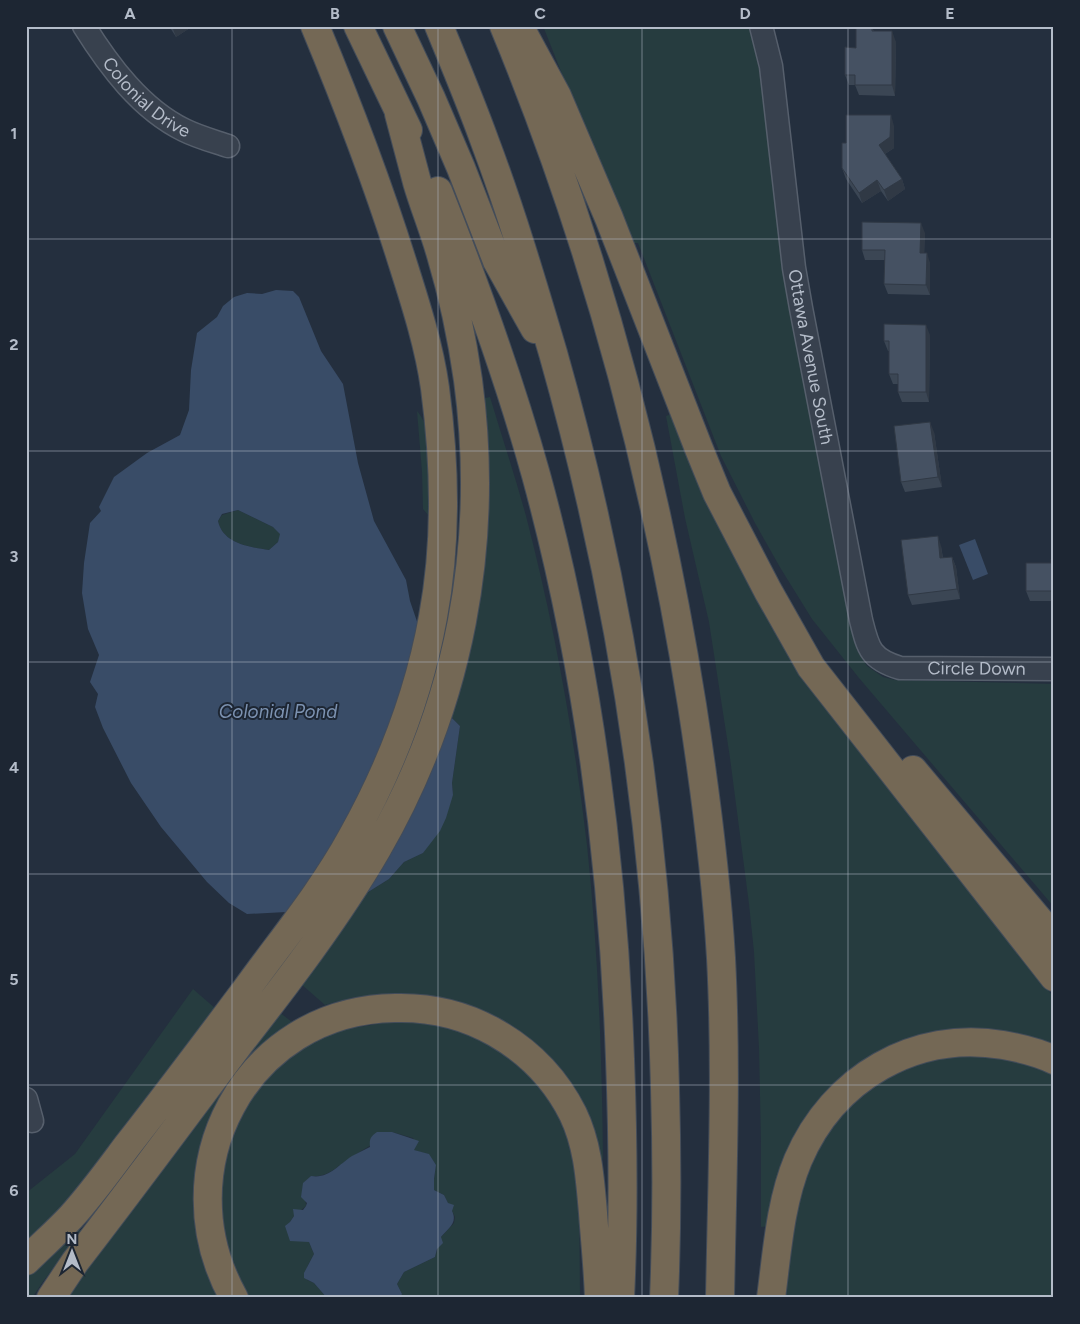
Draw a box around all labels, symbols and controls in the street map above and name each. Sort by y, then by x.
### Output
text: A [124,4,136,23]
text: B [330,4,340,23]
text: C [534,4,546,23]
text: D [739,4,751,23]
text: E [945,4,955,23]
street label: Colonial Drive [98,53,194,142]
text: 1 [11,124,17,143]
street label: Ottawa Avenue South [783,268,838,446]
text: 2 [9,335,19,354]
text: 3 [10,547,19,566]
street label: Circle Down [928,657,1026,680]
water label: Colonial Pond [219,700,338,723]
text: 4 [9,758,19,777]
text: 5 [9,970,19,989]
text: 6 [9,1181,19,1200]
north arrow [48,1226,98,1276]
text: N [67,1231,77,1248]

